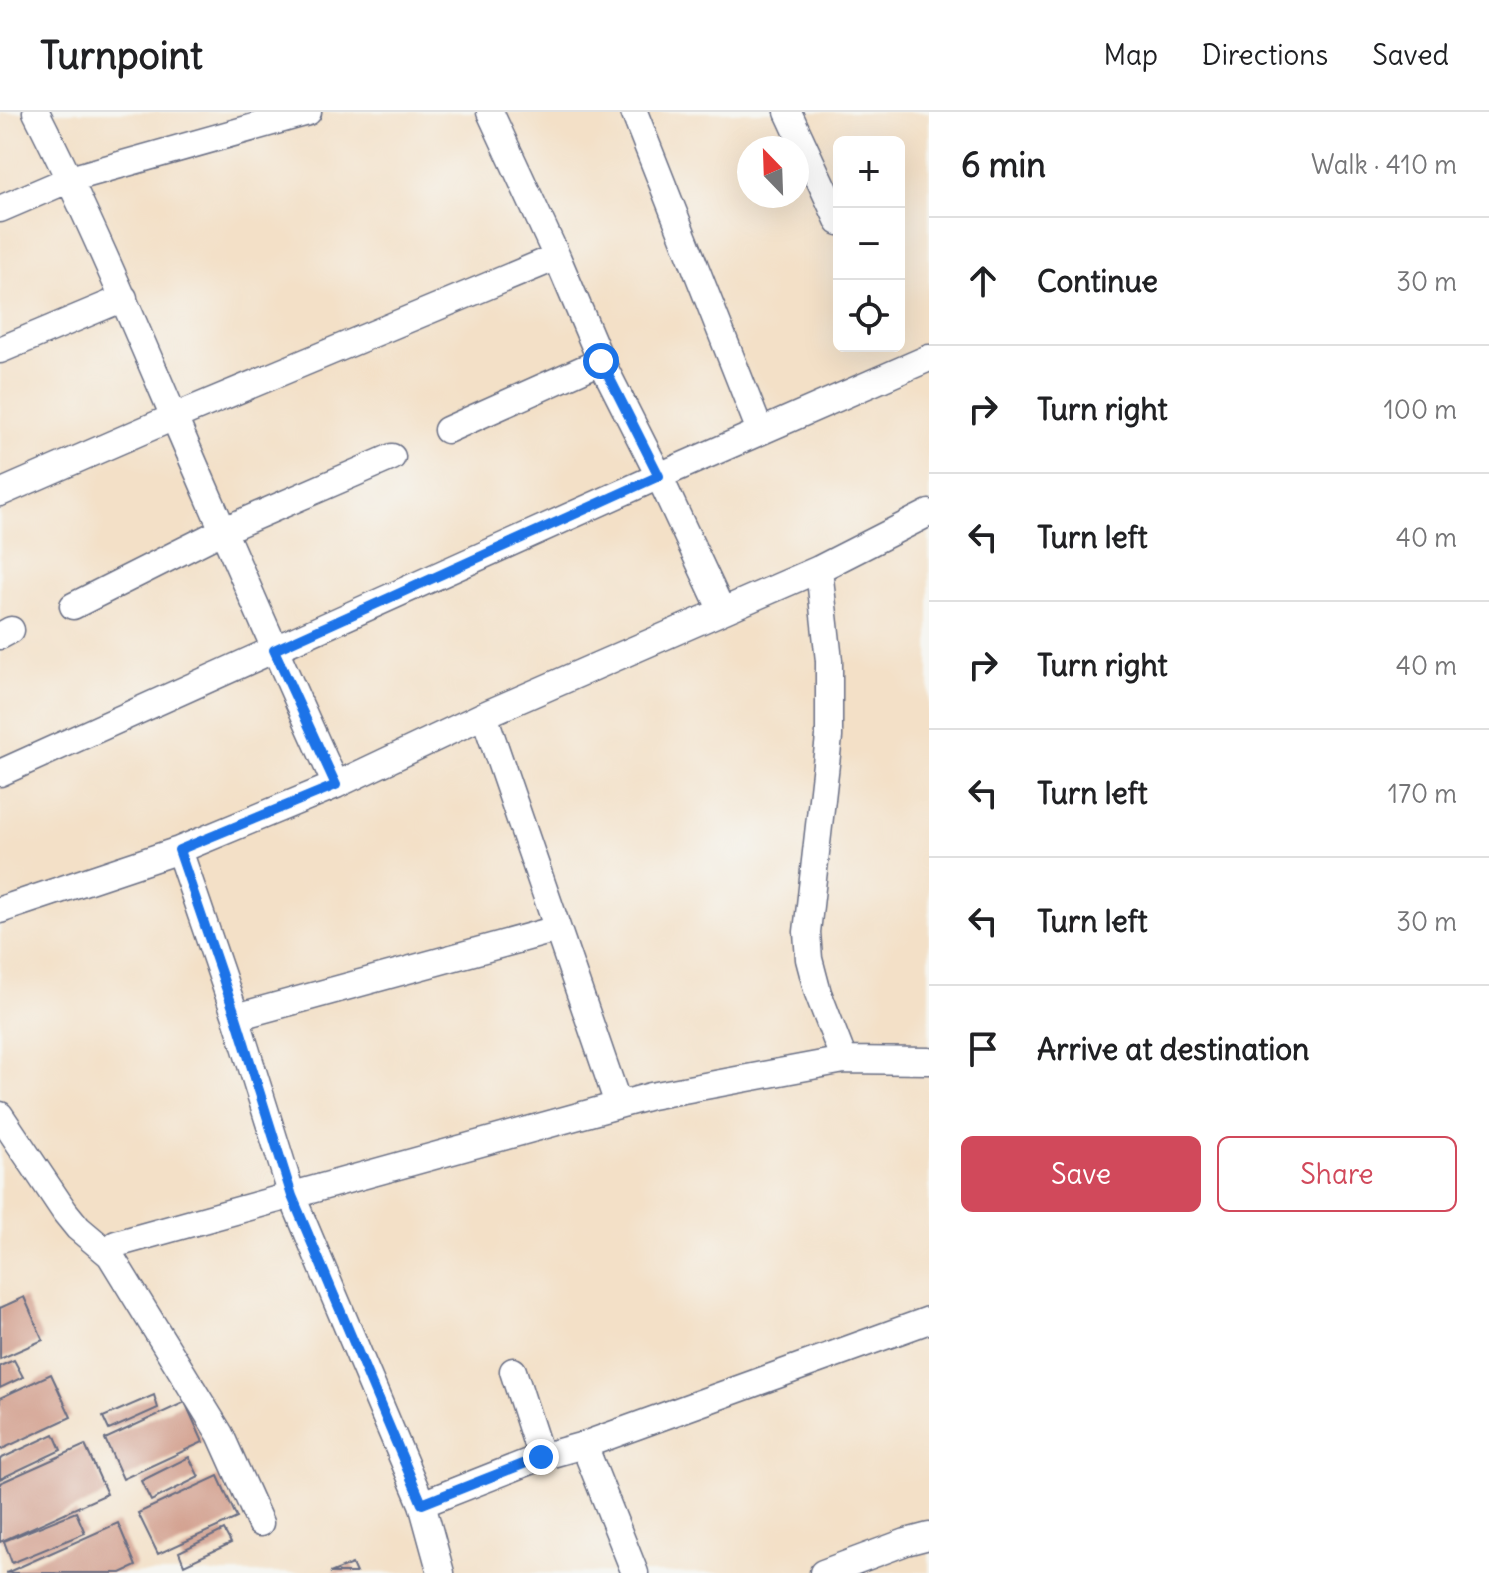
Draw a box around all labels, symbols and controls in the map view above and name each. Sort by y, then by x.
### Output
text: Turnpoint [40,32,203,79]
text: Map [1103,37,1158,73]
text: Directions [1202,37,1328,73]
text: Saved [1372,37,1449,73]
north arrow [737,136,809,208]
map controls [833,136,905,352]
button: + [833,136,905,208]
text: 6 min [961,143,1046,186]
text: Walk · 410 m [1311,148,1457,181]
button: − [833,208,905,280]
icon: ahead [961,259,1005,303]
text: Continue [1037,262,1158,300]
text: 30 m [1396,265,1457,298]
button: locate [833,280,905,352]
route start [583,343,619,379]
icon: right [961,387,1005,431]
text: Turn right [1037,390,1168,428]
text: 100 m [1383,393,1457,426]
icon: left [961,515,1005,559]
text: Turn left [1037,518,1148,556]
text: 40 m [1396,521,1457,554]
icon: right [961,643,1005,687]
text: Turn right [1037,646,1168,684]
text: 40 m [1396,649,1457,682]
icon: left [961,771,1005,815]
text: Turn left [1037,774,1148,812]
text: 170 m [1388,777,1457,810]
icon: left [961,899,1005,943]
text: Turn left [1037,902,1148,940]
text: 30 m [1396,905,1457,938]
icon: arrive [961,1027,1005,1071]
text: Arrive at destination [1037,1030,1309,1068]
button: Save [961,1136,1201,1212]
button: Share [1217,1136,1457,1212]
route end [523,1439,559,1475]

